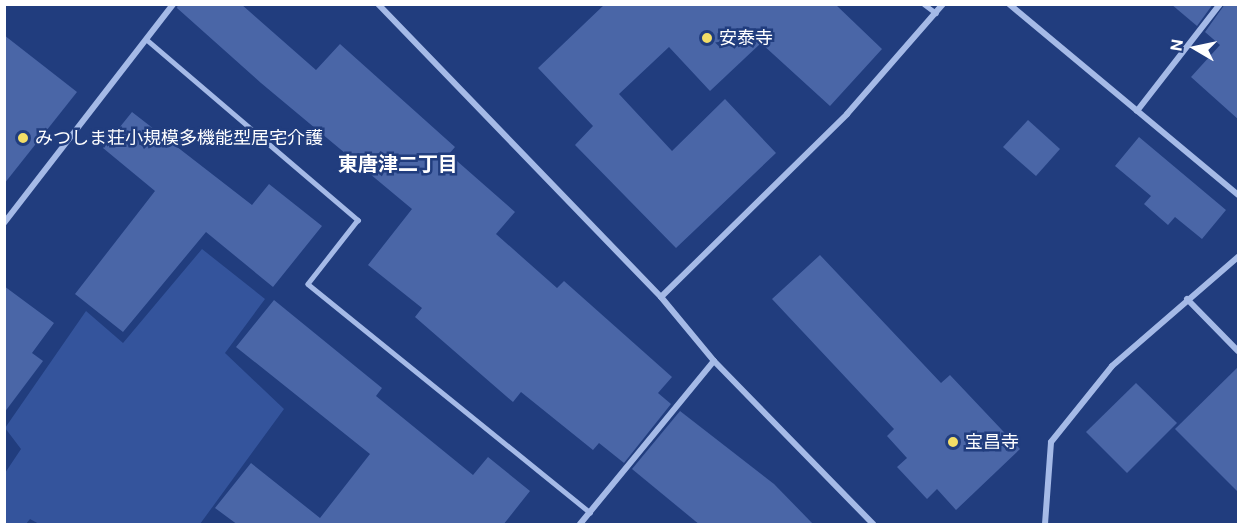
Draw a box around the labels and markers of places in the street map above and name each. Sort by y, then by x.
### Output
place label: 安泰寺 [719,27,773,49]
marker: 安泰寺 [700,31,714,45]
place label: みつしま荘小規模多機能型居宅介護 [35,127,323,149]
marker: みつしま荘小規模多機能型居宅介護 [16,131,30,145]
place label: 宝昌寺 [965,431,1019,453]
marker: 宝昌寺 [946,435,960,449]

